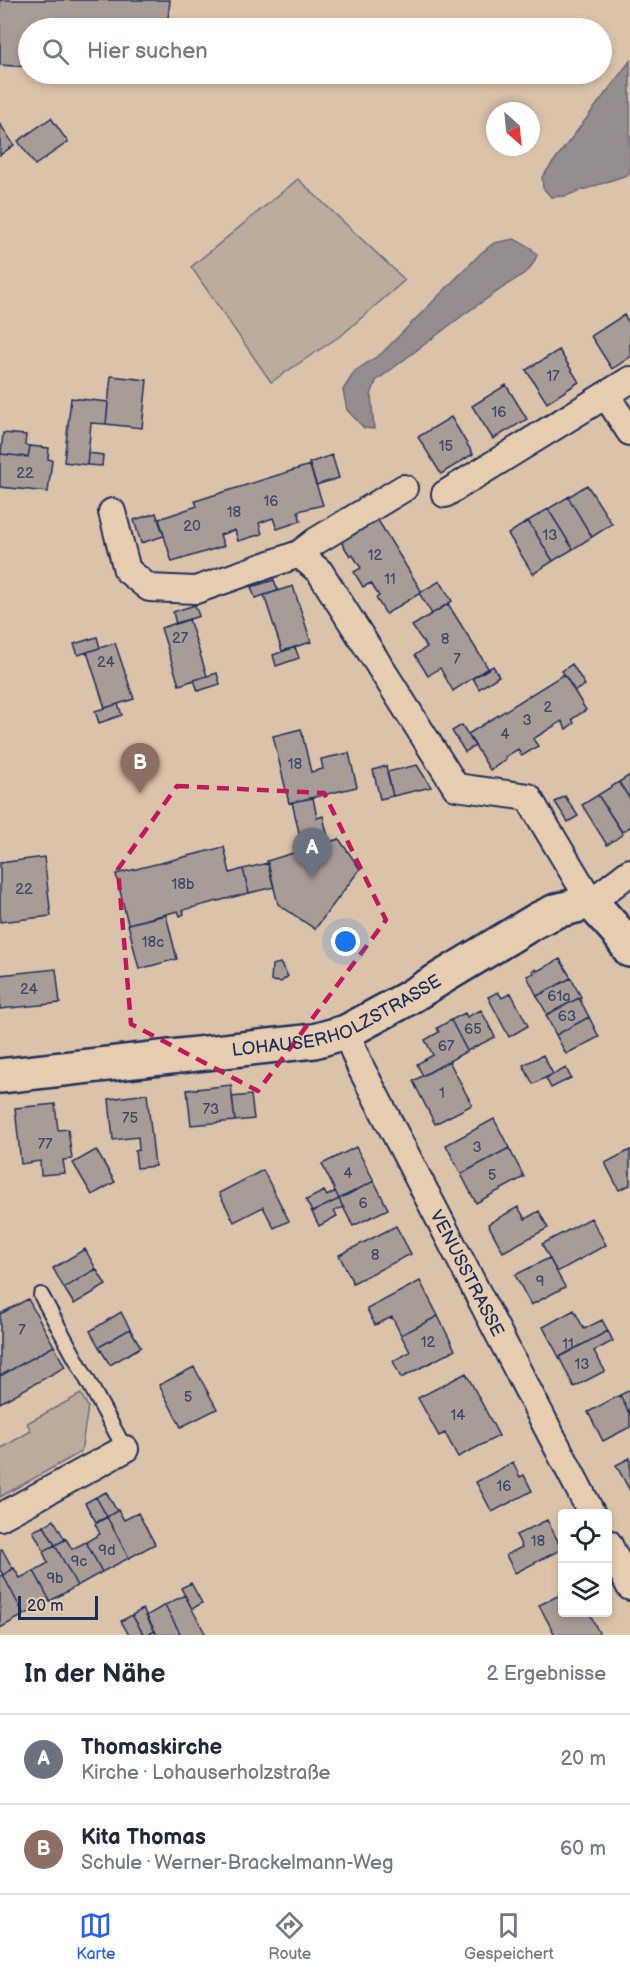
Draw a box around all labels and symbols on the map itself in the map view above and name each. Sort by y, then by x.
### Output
north arrow [486,102,540,156]
house number: 17 [546,367,560,386]
house number: 16 [492,403,506,422]
house number: 15 [439,437,453,456]
house number: 22 [16,464,34,483]
house number: 16 [264,492,278,511]
house number: 18 [227,503,242,522]
house number: 20 [183,517,201,536]
house number: 13 [542,526,558,545]
house number: 12 [368,546,382,565]
house number: 11 [384,570,396,589]
house number: 27 [172,629,189,648]
house number: 8 [441,630,450,649]
house number: 7 [453,650,461,669]
house number: 24 [97,653,115,672]
house number: 2 [544,698,553,717]
house number: 3 [522,711,532,730]
house number: 4 [500,725,510,744]
pin: B [120,744,160,793]
house number: 18 [288,755,303,774]
pin: A [292,828,332,878]
house number: 18b [172,875,195,894]
house number: 22 [15,880,33,899]
your location [331,927,360,956]
house number: 18c [142,933,164,952]
street label: LOHAUSERHOLZSTRASSE [231,970,445,1061]
house number: 24 [20,980,38,999]
house number: 61a [547,987,571,1006]
house number: 63 [558,1007,576,1026]
house number: 65 [464,1020,482,1039]
house number: 67 [438,1037,455,1056]
house number: 1 [439,1084,445,1103]
house number: 73 [203,1100,219,1119]
house number: 75 [122,1109,138,1128]
house number: 77 [38,1135,53,1154]
house number: 3 [472,1138,482,1157]
house number: 4 [343,1164,353,1183]
house number: 5 [488,1166,496,1185]
house number: 6 [358,1194,368,1213]
street label: VENUSSTRASSE [425,1207,508,1340]
house number: 8 [371,1246,380,1265]
house number: 9 [536,1272,544,1291]
house number: 7 [18,1321,26,1340]
house number: 12 [421,1333,435,1352]
house number: 11 [562,1335,574,1354]
house number: 13 [574,1355,590,1374]
house number: 5 [184,1388,192,1407]
house number: 14 [451,1406,465,1425]
house number: 16 [497,1477,511,1496]
house number: 18 [531,1532,546,1551]
house number: 9d [98,1541,116,1560]
house number: 9c [71,1552,87,1571]
house number: 9b [46,1569,64,1588]
scale bar [18,1593,98,1620]

